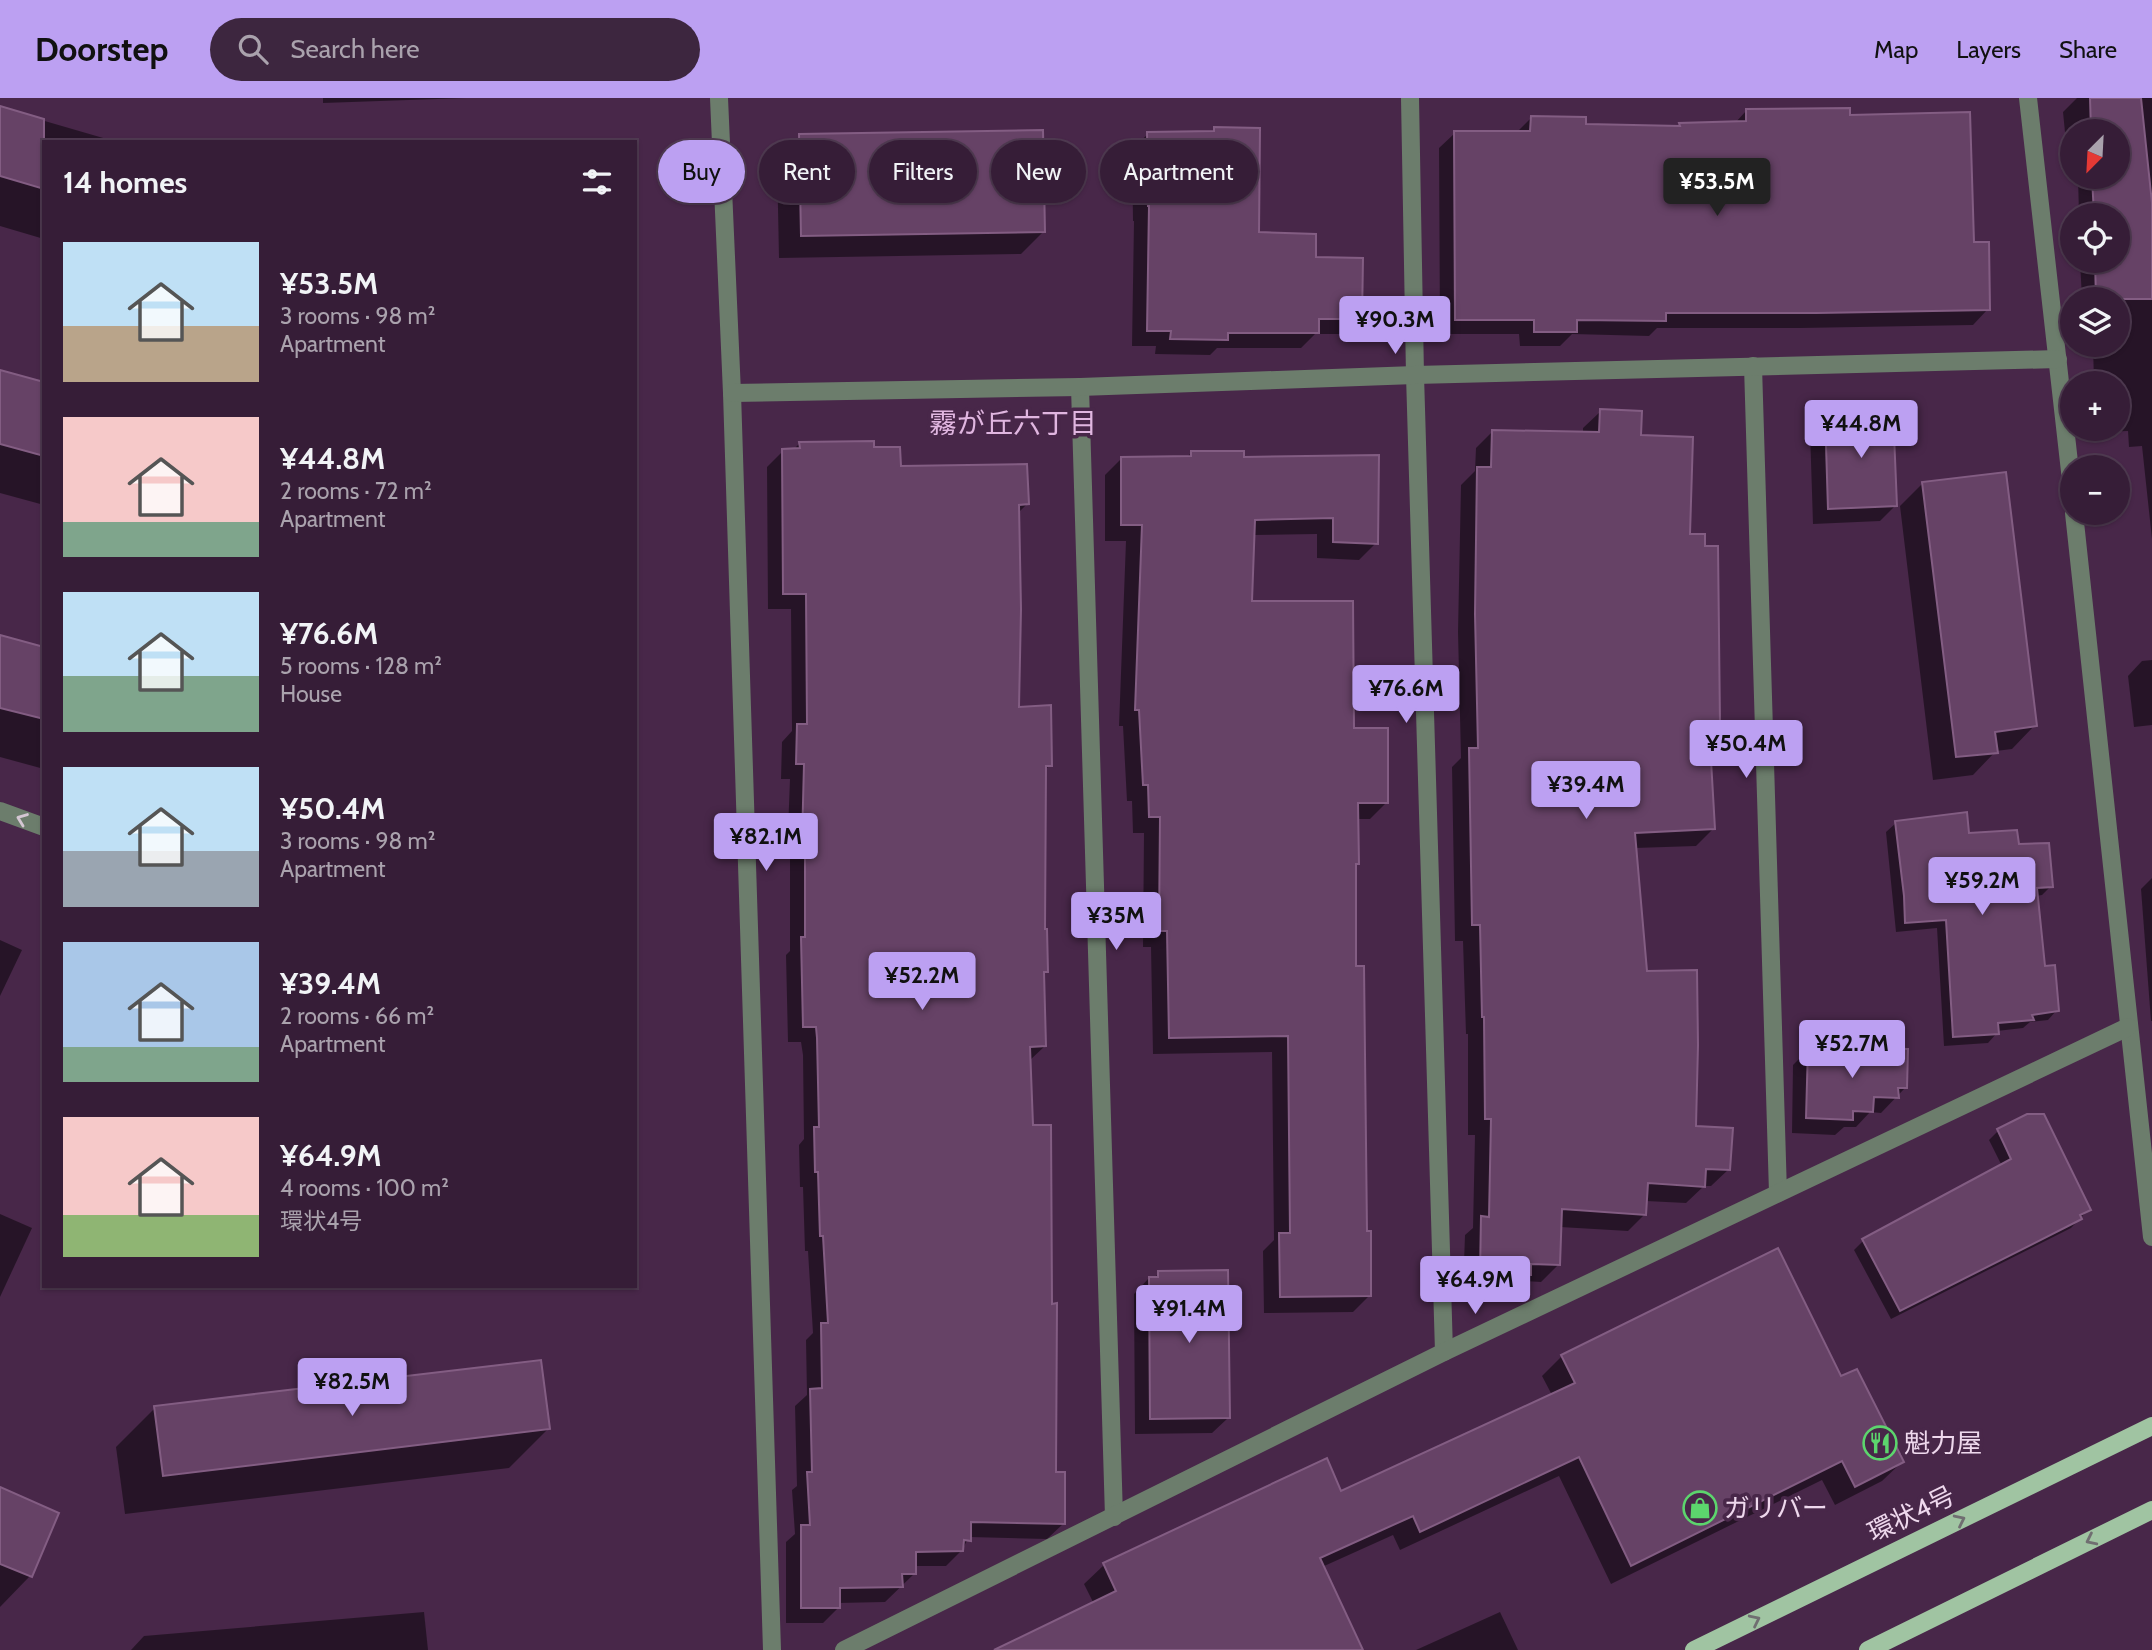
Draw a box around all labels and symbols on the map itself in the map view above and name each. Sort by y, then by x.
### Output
north arrow [2060,119,2130,189]
pin: ¥53.5M [1660,158,1774,218]
pin: ¥90.3M [1338,296,1452,356]
pin: ¥44.8M [1804,400,1918,460]
district label: 霧が丘六丁目 [929,406,1097,440]
pin: ¥76.6M [1349,666,1463,725]
pin: ¥50.4M [1689,720,1803,780]
pin: ¥39.4M [1529,762,1643,821]
one-way arrow [16,814,28,828]
pin: ¥82.1M [709,814,823,873]
pin: ¥59.2M [1925,858,2039,917]
pin: ¥35M [1075,892,1157,952]
pin: ¥52.2M [865,953,979,1012]
pin: ¥52.7M [1795,1020,1909,1080]
pin: ¥64.9M [1418,1256,1532,1316]
pin: ¥91.4M [1132,1286,1246,1345]
pin: ¥82.5M [295,1358,409,1418]
restaurant icon: 魁力屋 [1861,1424,1899,1462]
place label: 魁力屋 [1904,1427,1982,1459]
street label: 環状4号 [1862,1479,1960,1549]
shop icon: ガリバー [1681,1489,1719,1527]
place label: ガリバー [1724,1492,1828,1524]
one-way arrow [1953,1514,1965,1528]
one-way arrow [2086,1532,2098,1546]
one-way arrow [1748,1614,1760,1628]

